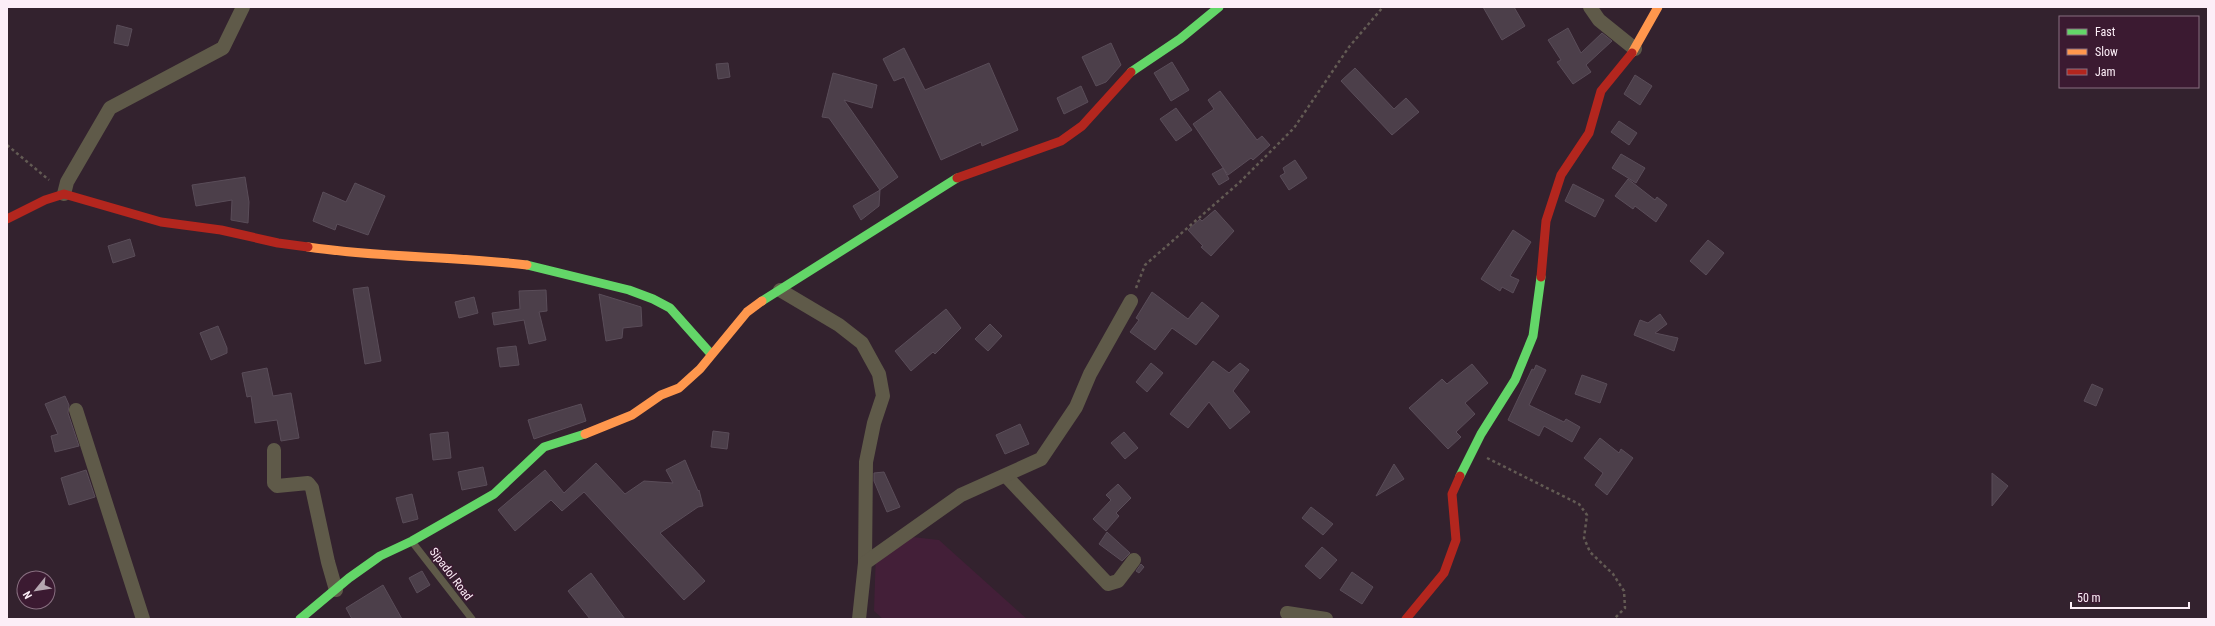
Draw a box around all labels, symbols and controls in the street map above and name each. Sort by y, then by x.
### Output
legend [2059,16,2199,88]
text: Fast [2095,25,2116,39]
text: Slow [2095,45,2118,59]
text: Jam [2095,65,2116,79]
street label: Sipadol Road [427,545,475,603]
north arrow [16,570,56,610]
scale bar [2071,584,2189,610]
text: N [20,588,35,601]
text: 50 m [2077,591,2101,605]

